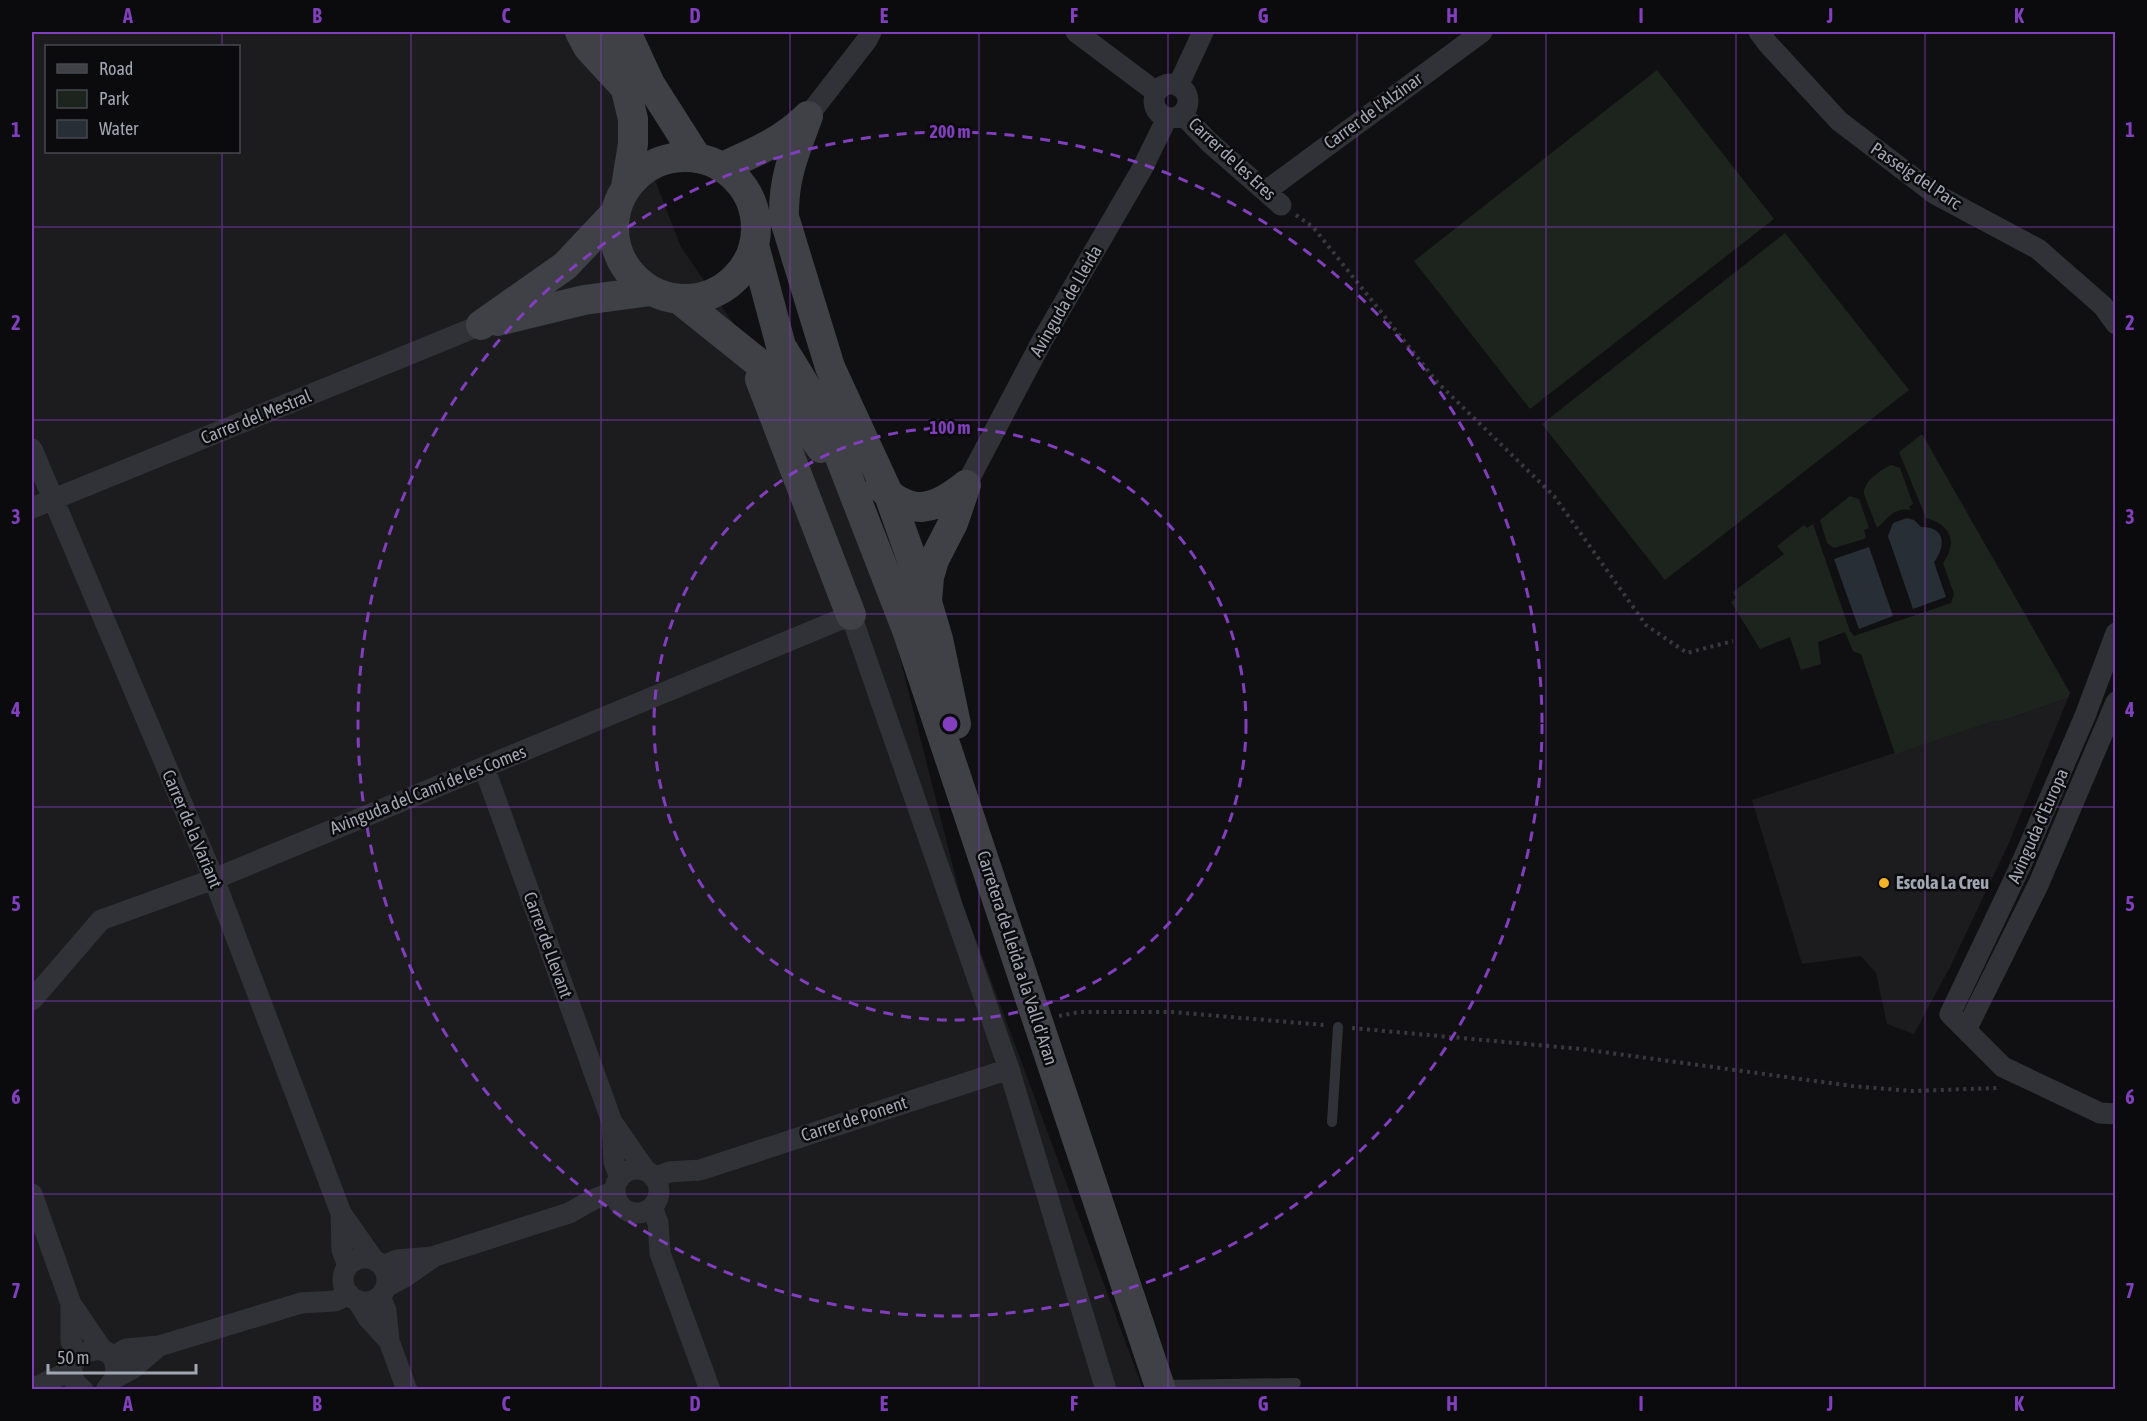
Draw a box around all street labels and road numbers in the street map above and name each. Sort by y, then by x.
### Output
street label: Carrer de l'Alzinar [1319,67,1427,153]
street label: Carrer de les Eres [1184,113,1280,204]
street label: Passeig del Parc [1867,138,1966,214]
street label: Avinguda de Lleida [1025,241,1106,360]
street label: Carrer del Mestral [198,385,314,448]
street label: Avinguda del Camí de les Comes [327,741,529,839]
street label: Avinguda d'Europa [2003,765,2072,886]
street label: Carrer de la Variant [158,767,227,891]
street label: Carretera de Lleida a la Vall d'Aran [973,848,1062,1068]
street label: Carrer de Llevant [520,889,577,1001]
street label: Carrer de Ponent [798,1092,909,1146]

